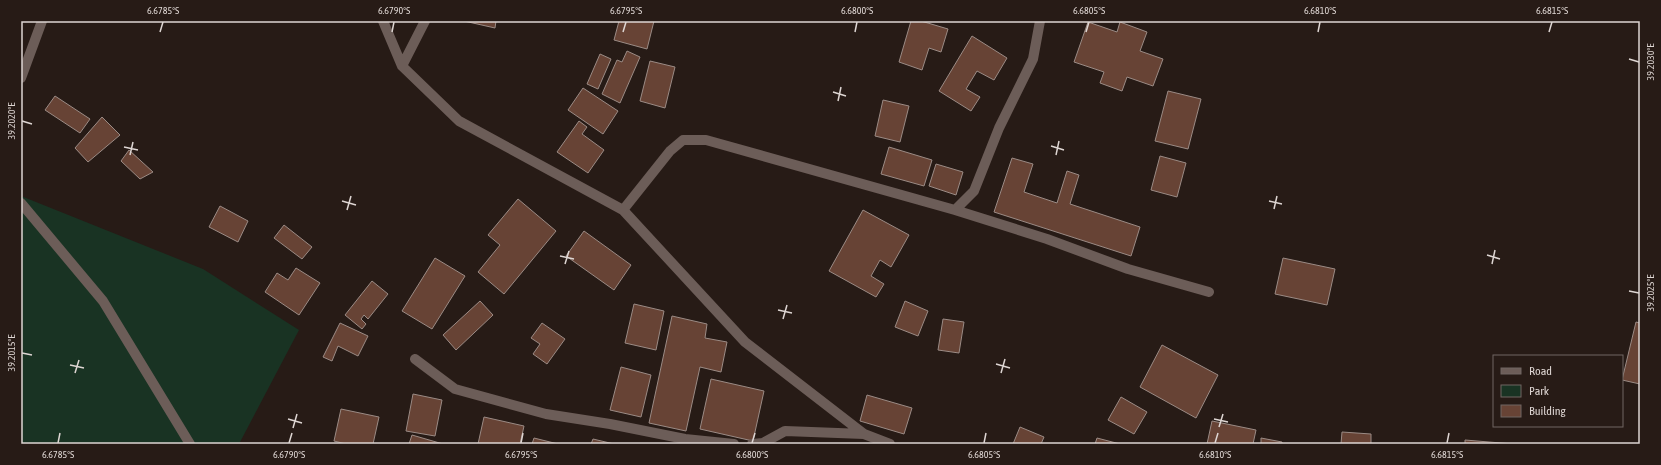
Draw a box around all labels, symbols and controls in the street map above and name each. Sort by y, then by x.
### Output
text: 6.6785°S [147,5,179,16]
text: 6.6790°S [378,5,410,16]
text: 6.6795°S [610,5,642,16]
text: 6.6800°S [841,5,873,16]
text: 6.6805°S [1073,5,1105,16]
text: 6.6810°S [1304,5,1336,16]
text: 6.6815°S [1536,5,1568,16]
text: 39.2030°E [1645,43,1656,81]
text: 39.2020°E [6,102,17,140]
text: 39.2025°E [1645,274,1656,312]
text: 39.2015°E [6,334,17,372]
legend [1493,355,1623,427]
text: Road [1529,364,1552,378]
text: Park [1529,384,1550,398]
text: Building [1529,404,1567,418]
text: 6.6785°S [42,449,74,460]
text: 6.6790°S [273,449,305,460]
text: 6.6795°S [505,449,537,460]
text: 6.6800°S [736,449,768,460]
text: 6.6805°S [968,449,1000,460]
text: 6.6810°S [1199,449,1231,460]
text: 6.6815°S [1431,449,1463,460]

